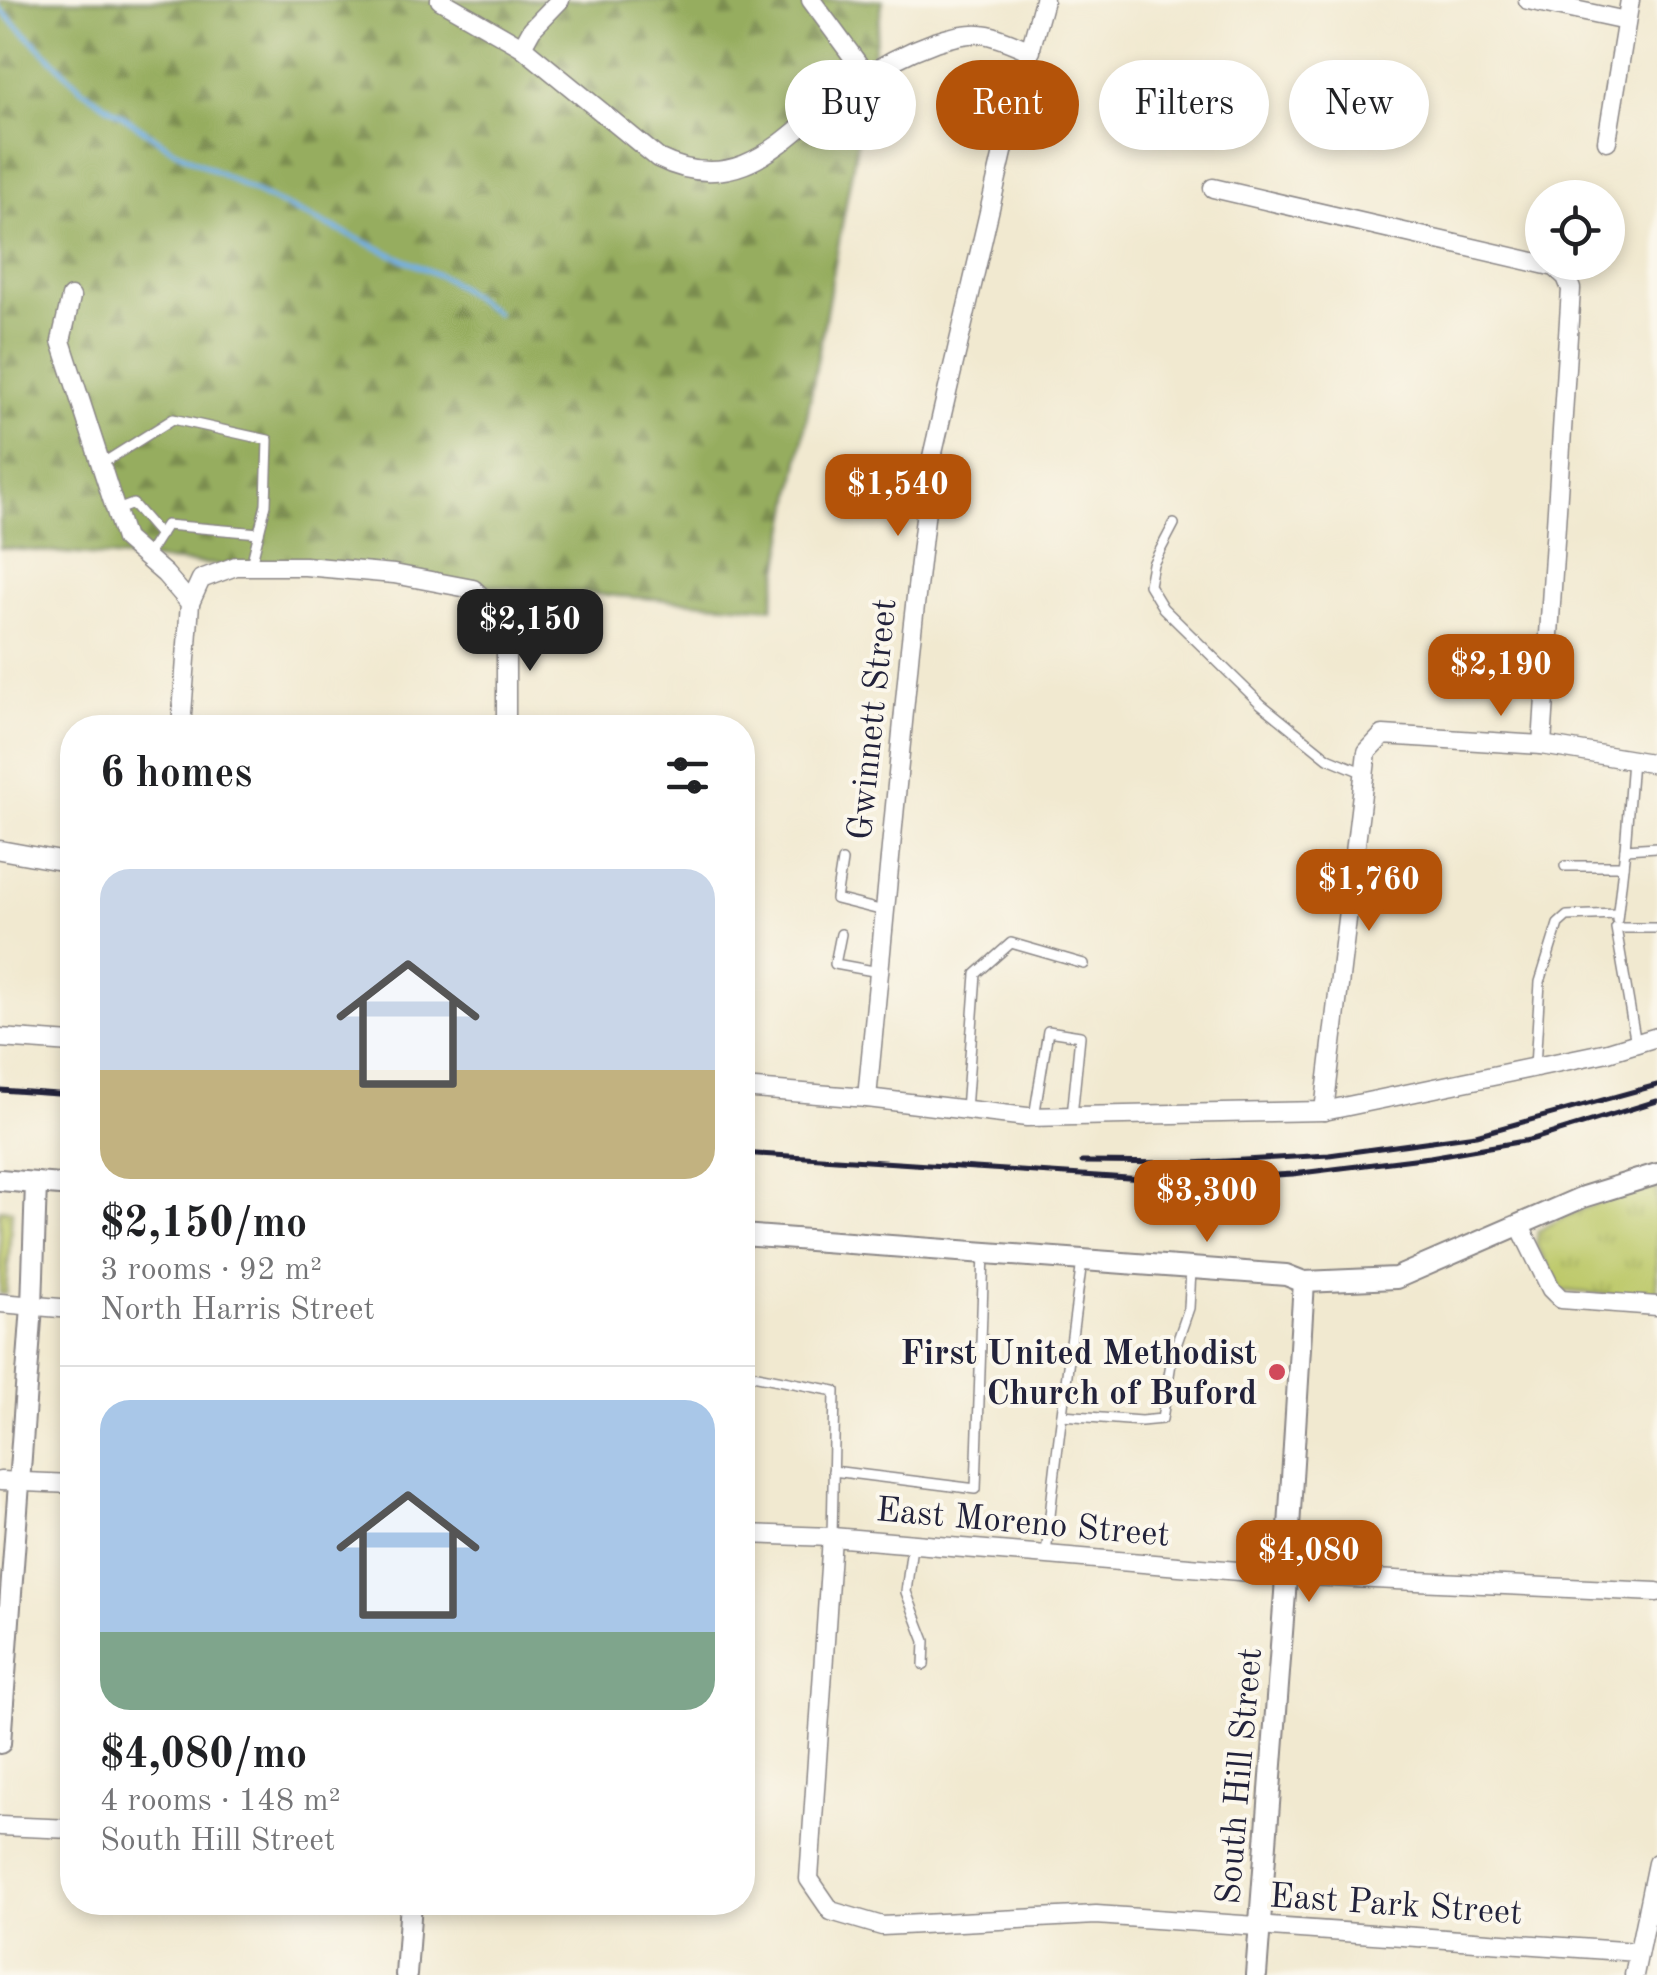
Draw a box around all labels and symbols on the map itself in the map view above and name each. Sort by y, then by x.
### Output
pin: $1,540 [817,454,979,539]
pin: $2,150 [449,589,611,674]
street label: Gwinnett Street [843,597,904,842]
pin: $2,190 [1420,634,1582,719]
pin: $1,760 [1288,849,1450,934]
pin: $3,300 [1126,1160,1288,1245]
place label: First United Methodist Church of Buford [900,1337,1257,1412]
marker: First United Methodist Church of Buford [1266,1361,1288,1383]
street label: East Moreno Street [874,1493,1171,1554]
pin: $4,080 [1228,1520,1390,1605]
street label: South Hill Street [1212,1647,1269,1906]
street label: East Park Street [1268,1879,1523,1932]

